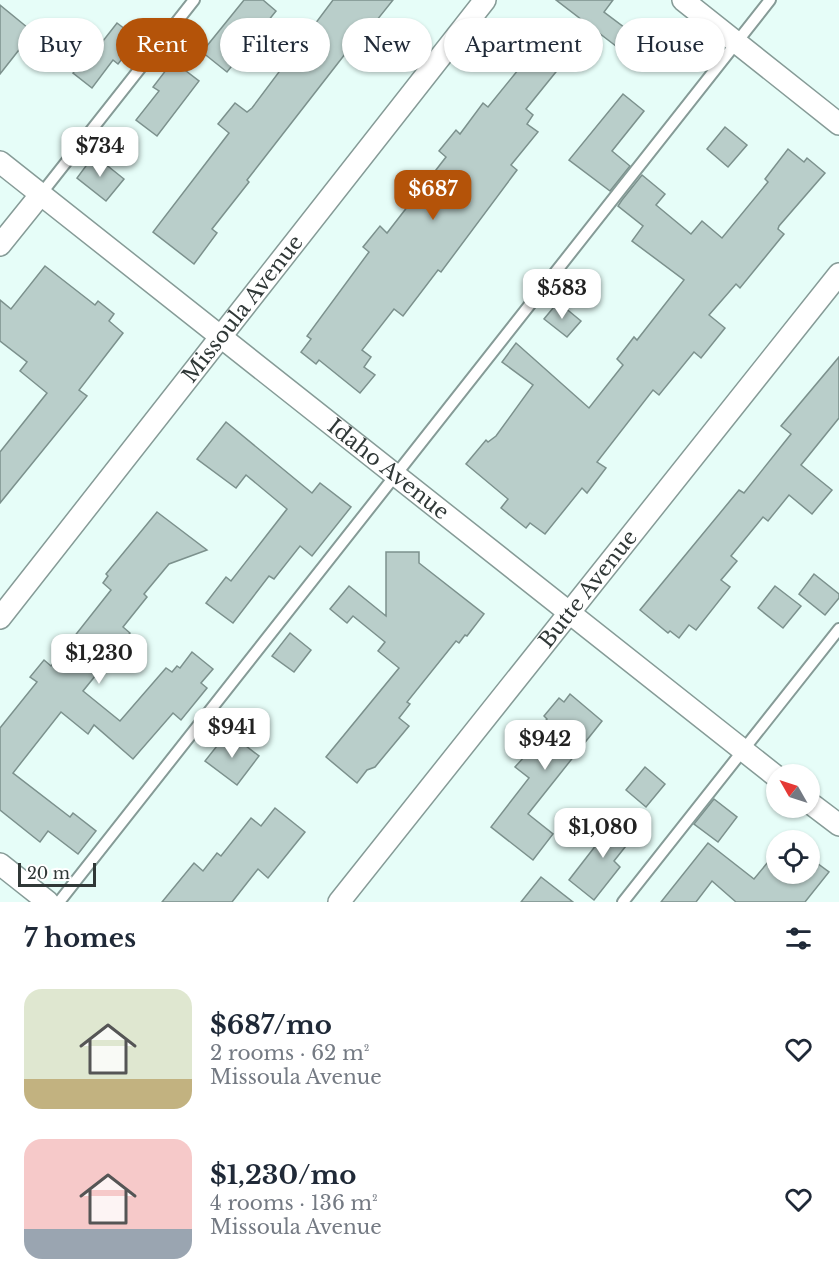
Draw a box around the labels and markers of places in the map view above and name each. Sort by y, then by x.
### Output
pin: $734 [64,127,136,178]
pin: $687 [397,170,469,221]
pin: $583 [526,269,598,320]
pin: $1,230 [50,634,148,685]
pin: $941 [196,708,268,759]
pin: $942 [509,720,581,771]
pin: $1,080 [554,808,652,859]

